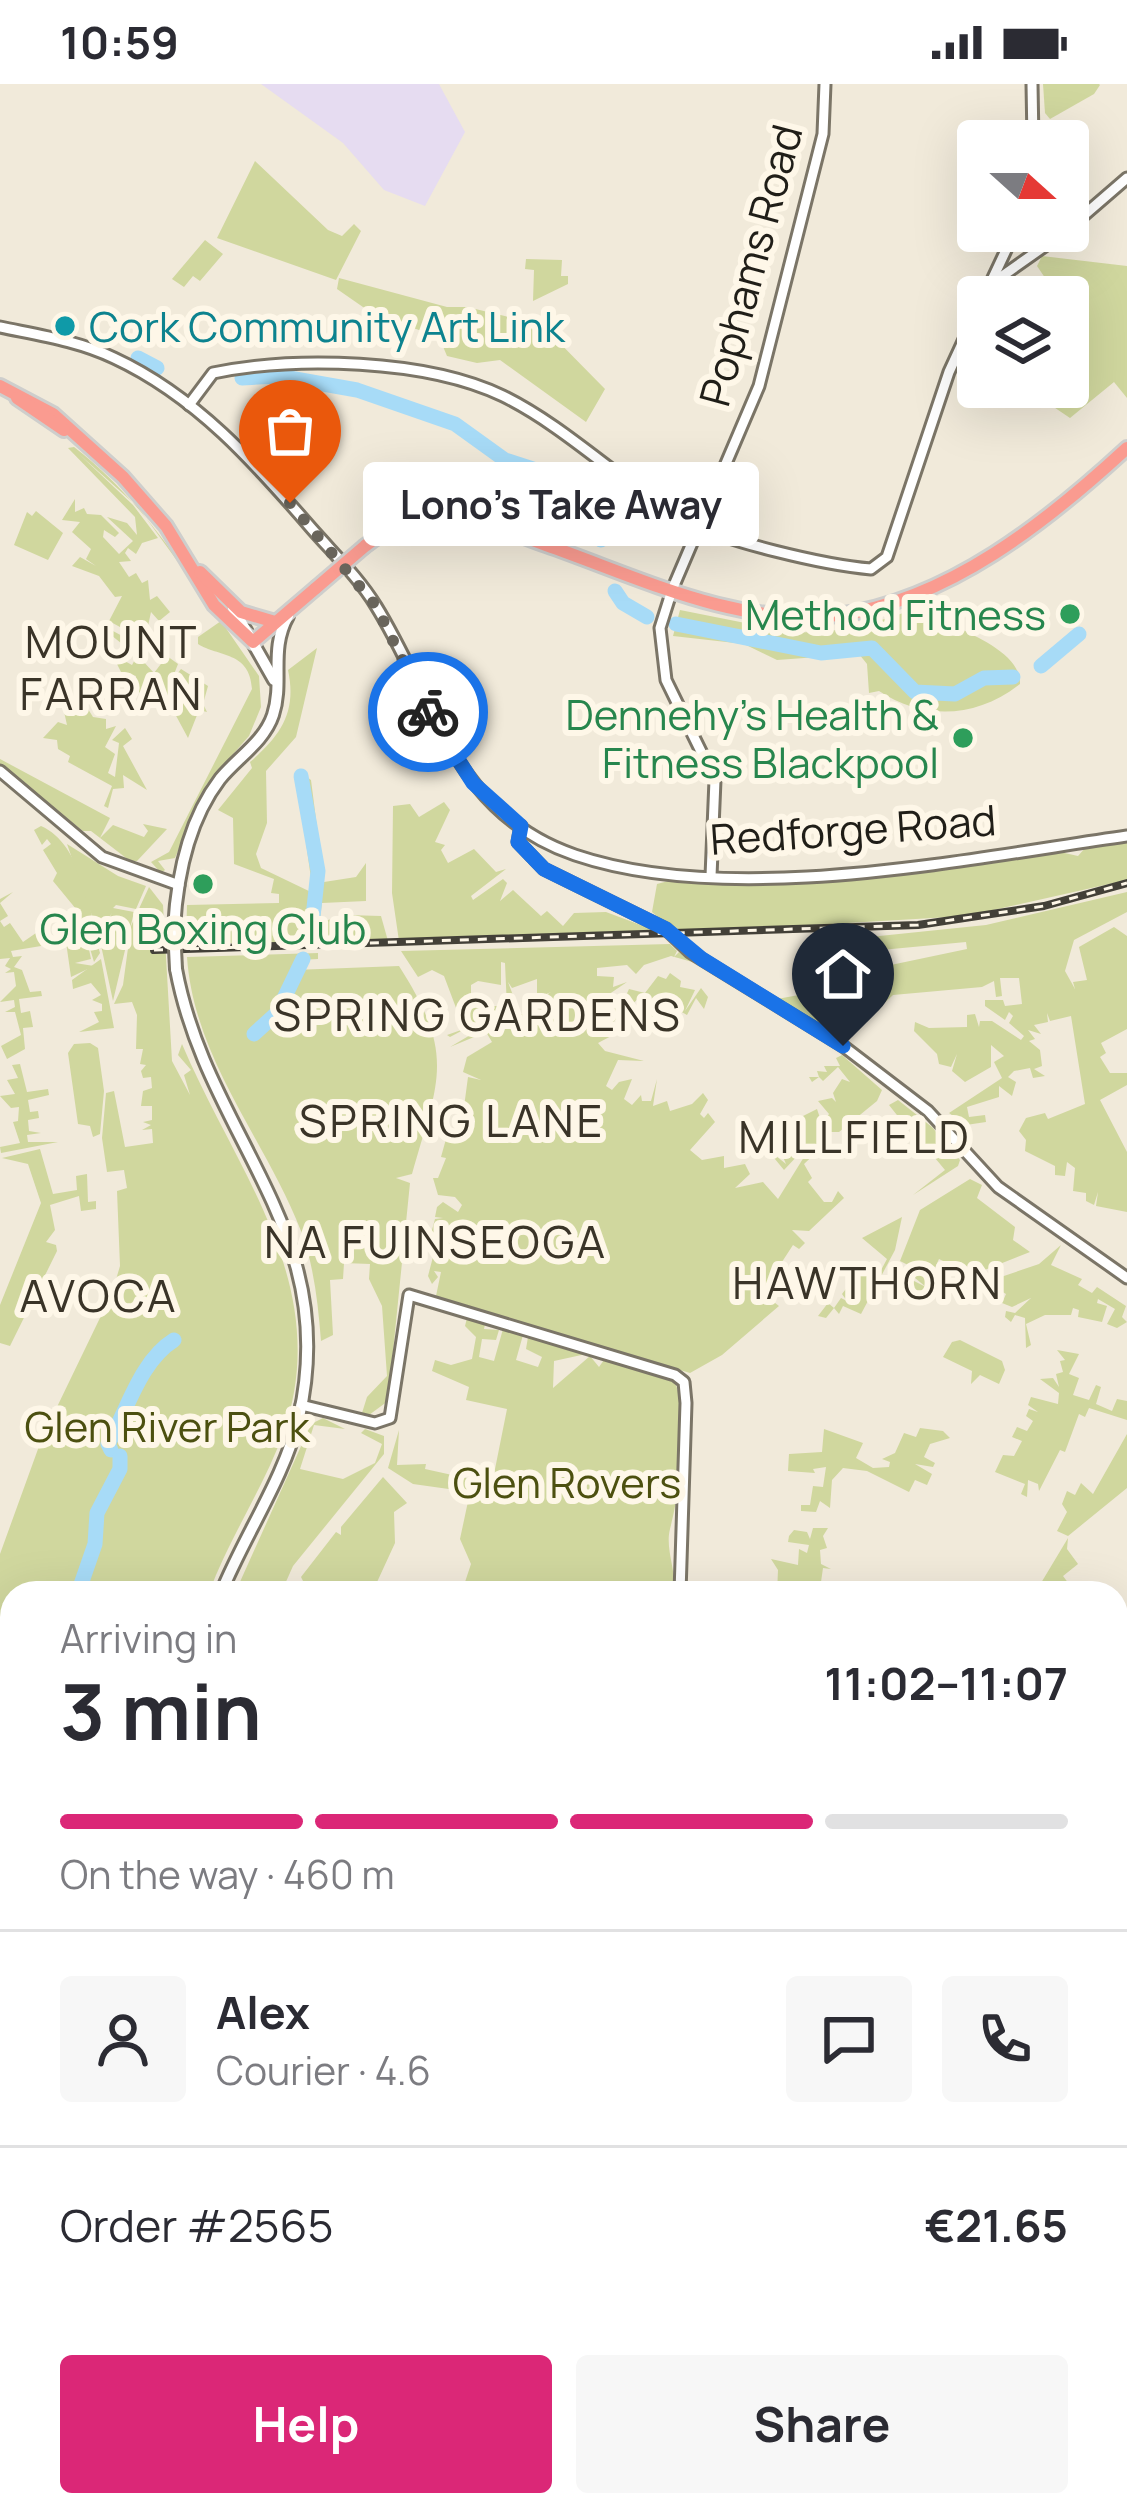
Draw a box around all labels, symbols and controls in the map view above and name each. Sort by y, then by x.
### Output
text: 10:59 [60,11,179,73]
street label: Pophams Road [685,118,815,412]
north arrow [957,120,1089,252]
map controls [957,120,1089,408]
button: layers [957,276,1089,408]
place label: Cork Community Art Link [89,297,566,355]
marker: Cork Community Art Link [52,313,78,339]
pin [239,380,341,503]
icon: bag [257,398,323,464]
callout: Lono's Take Away [362,461,758,545]
text: Lono's Take Away [400,477,722,531]
place label: Method Fitness [745,585,1046,643]
marker: Method Fitness [1057,601,1083,627]
district label: MOUNT FARRAN [20,610,204,724]
courier [368,652,488,772]
icon: bike [395,679,461,745]
place label: Dennehy's Health & Fitness Blackpool [566,685,939,791]
marker: Dennehy's Health & Fitness Blackpool [950,725,976,751]
street label: Redforge Road [708,790,998,868]
marker: Glen Boxing Club [190,871,216,897]
place label: Glen Boxing Club [40,899,366,957]
pin [792,923,894,1046]
icon: home [810,941,876,1007]
district label: SPRING GARDENS [273,983,683,1045]
district label: SPRING LANE [299,1089,605,1151]
district label: MILLFIELD [738,1105,972,1167]
district label: NA FUINSEOGA [264,1210,608,1272]
district label: HAWTHORN [732,1251,1004,1313]
district label: AVOCA [20,1264,178,1326]
park label: Glen River Park [24,1397,311,1455]
park label: Glen Rovers [453,1453,681,1511]
text: Arriving in [60,1611,237,1665]
text: 11:02–11:07 [824,1652,1068,1714]
text: 3 min [60,1657,262,1763]
text: On the way · 460 m [60,1847,395,1901]
button: person [60,1976,186,2102]
button: chat [786,1976,912,2102]
button: phone [942,1976,1068,2102]
text: Alex [216,1981,310,2043]
text: Courier · 4.6 [216,2043,431,2097]
text: Order #2565 [60,2194,334,2256]
text: €21.65 [925,2194,1068,2256]
button: Help [60,2355,552,2493]
button: Share [576,2355,1068,2493]

